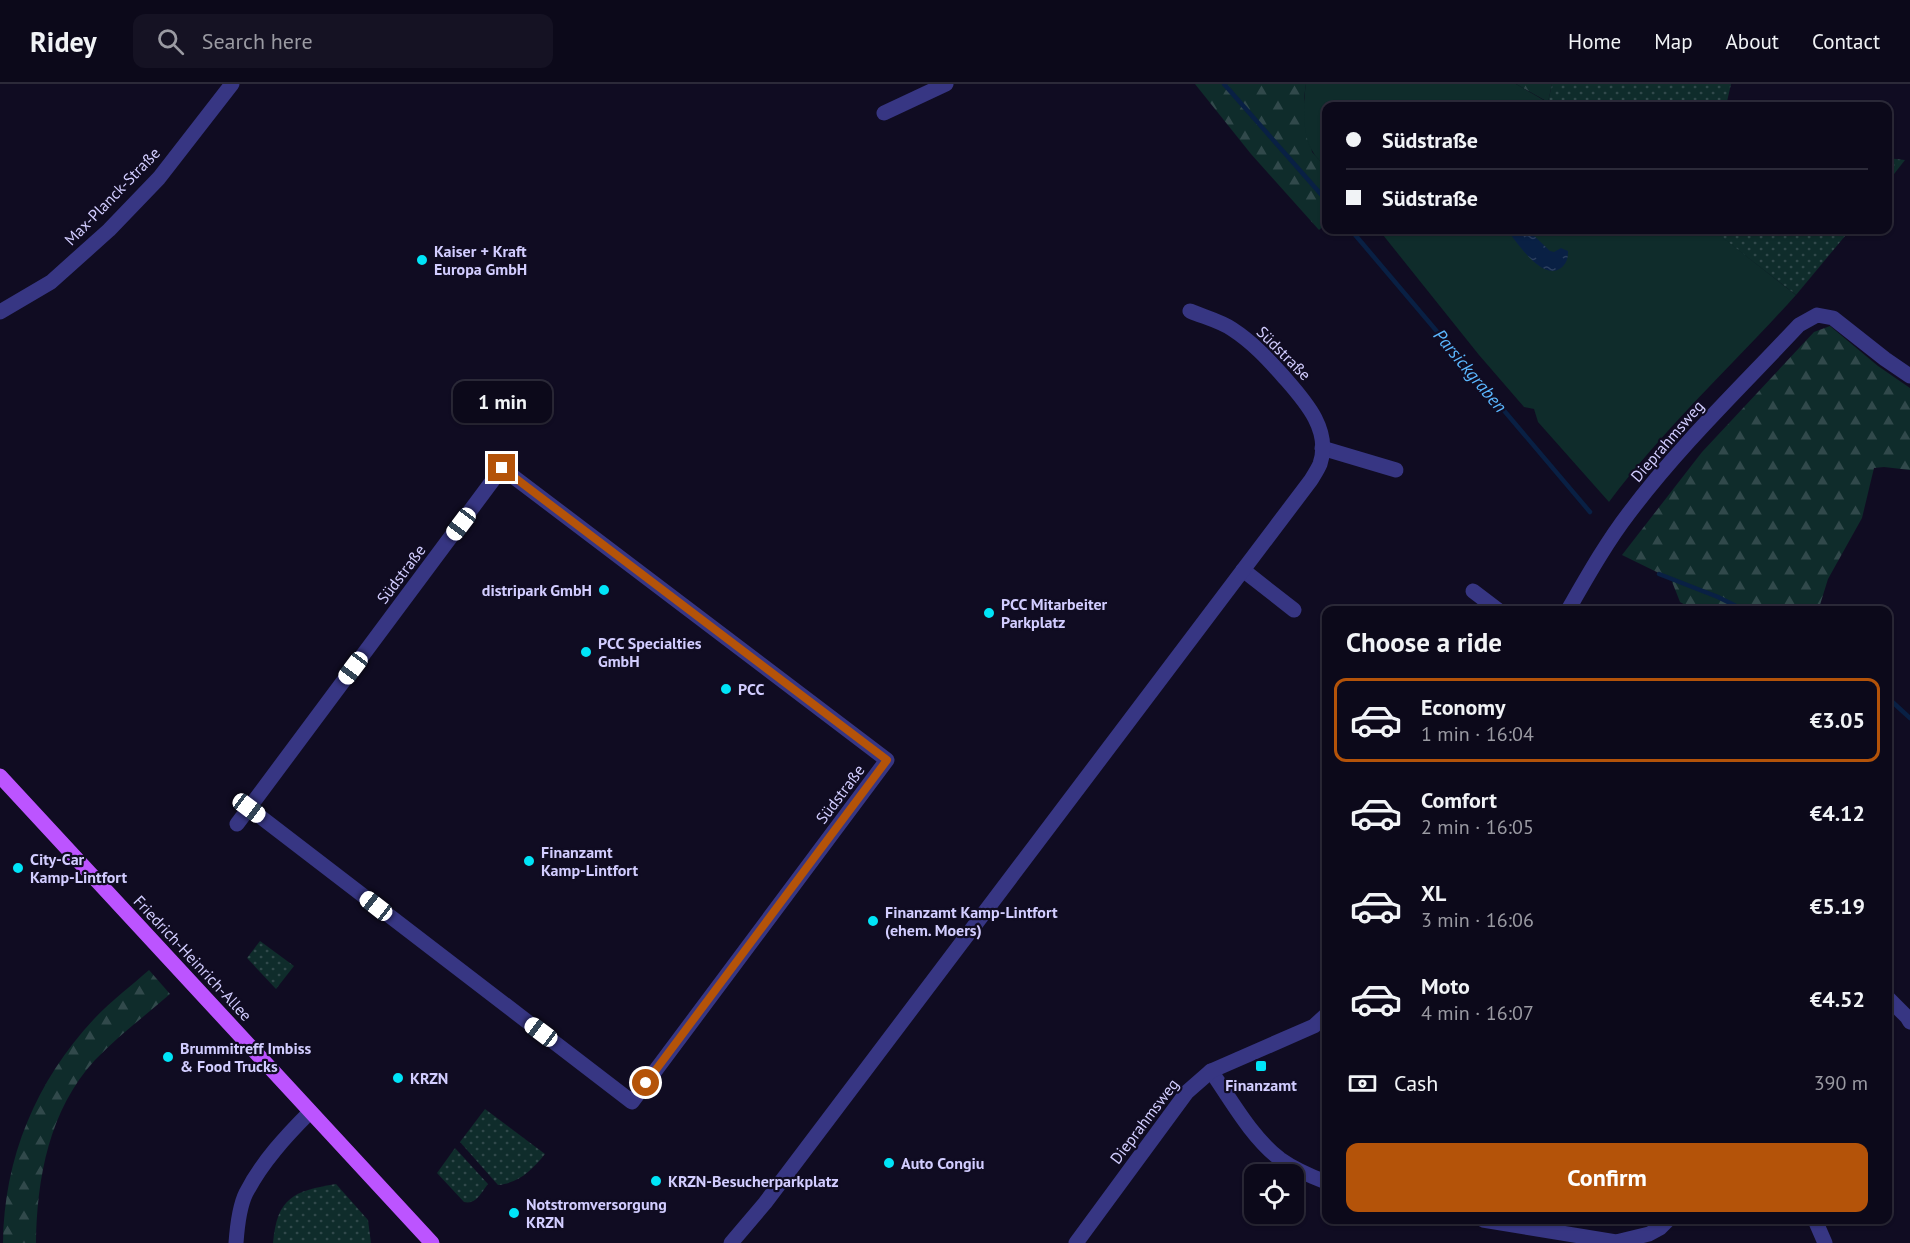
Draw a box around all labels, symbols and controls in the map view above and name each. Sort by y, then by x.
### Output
search box [133,14,553,68]
text: Ridey [30,23,97,60]
icon: search [154,25,187,58]
text: Search here [202,27,313,55]
text: Home [1568,28,1621,55]
text: Map [1654,28,1693,55]
text: About [1726,28,1779,55]
text: Contact [1812,28,1880,55]
text: Südstraße [1382,126,1478,154]
street label: Max-Planck-Straße [60,143,164,249]
text: Südstraße [1382,184,1478,212]
place label: Kaiser + Kraft Europa GmbH [434,241,527,279]
marker: Kaiser + Kraft Europa GmbH [415,253,429,267]
street label: Südstraße [1253,322,1315,384]
water label: Parsickgraben [1429,324,1512,417]
callout: 1 min [452,381,552,423]
text: 1 min [478,389,527,415]
street label: Dieprahmsweg [1626,396,1708,486]
route end [488,454,515,481]
car [443,504,479,544]
street label: Südstraße [372,540,430,608]
place label: distripark GmbH [482,580,592,600]
marker: distripark GmbH [597,583,611,597]
place label: PCC Mitarbeiter Parkplatz [1001,594,1108,632]
marker: PCC Mitarbeiter Parkplatz [982,606,996,620]
text: Choose a ride [1346,625,1502,659]
place label: PCC Specialties GmbH [598,633,702,671]
marker: PCC Specialties GmbH [579,645,593,659]
car [335,648,371,688]
place label: PCC [738,679,764,699]
marker: PCC [719,682,733,696]
icon: car [1349,693,1403,747]
text: Economy [1421,693,1505,721]
text: €3.05 [1810,706,1865,734]
text: 1 min · 16:04 [1421,721,1534,747]
street label: Südstraße [811,760,869,828]
icon: car [1349,786,1403,840]
text: Comfort [1421,786,1497,814]
car [229,790,269,826]
text: €4.12 [1810,799,1865,827]
text: 2 min · 16:05 [1421,814,1534,840]
place label: Finanzamt Kamp-Lintfort [541,842,638,880]
place label: City-Car Kamp-Lintfort [30,849,127,887]
marker: Finanzamt Kamp-Lintfort [522,854,536,868]
marker: City-Car Kamp-Lintfort [11,861,25,875]
icon: car [1349,879,1403,933]
text: XL [1421,879,1446,907]
car [356,888,396,924]
street label: Friedrich-Heinrich-Allee [130,891,256,1025]
text: €5.19 [1810,892,1865,920]
place label: Finanzamt Kamp-Lintfort (ehem. Moers) [885,902,1058,940]
text: 3 min · 16:06 [1421,907,1534,933]
marker: Finanzamt Kamp-Lintfort (ehem. Moers) [866,914,880,928]
icon: car [1349,972,1403,1026]
text: Moto [1421,972,1470,1000]
text: €4.52 [1810,985,1865,1013]
text: 4 min · 16:07 [1421,1000,1534,1026]
car [521,1014,561,1050]
place label: Brummitreff Imbiss & Food Trucks [180,1038,311,1076]
marker: Brummitreff Imbiss & Food Trucks [161,1050,175,1064]
marker: Finanzamt [1254,1059,1268,1073]
icon: cash [1346,1067,1379,1100]
place label: KRZN [410,1068,448,1088]
route start [632,1069,659,1096]
text: Cash [1394,1069,1438,1097]
text: 390 m [1814,1070,1868,1096]
marker: KRZN [391,1071,405,1085]
street label: Dieprahmsweg [1105,1074,1183,1168]
place label: Finanzamt [1225,1075,1297,1095]
button: Confirm [1346,1143,1868,1212]
place label: Auto Congiu [901,1153,984,1173]
marker: Auto Congiu [882,1156,896,1170]
map controls [1244,1164,1304,1224]
button: locate [1244,1164,1304,1224]
place label: KRZN-Besucherparkplatz [668,1171,839,1191]
marker: KRZN-Besucherparkplatz [649,1174,663,1188]
place label: Notstromversorgung KRZN [526,1194,667,1232]
marker: Notstromversorgung KRZN [507,1206,521,1220]

